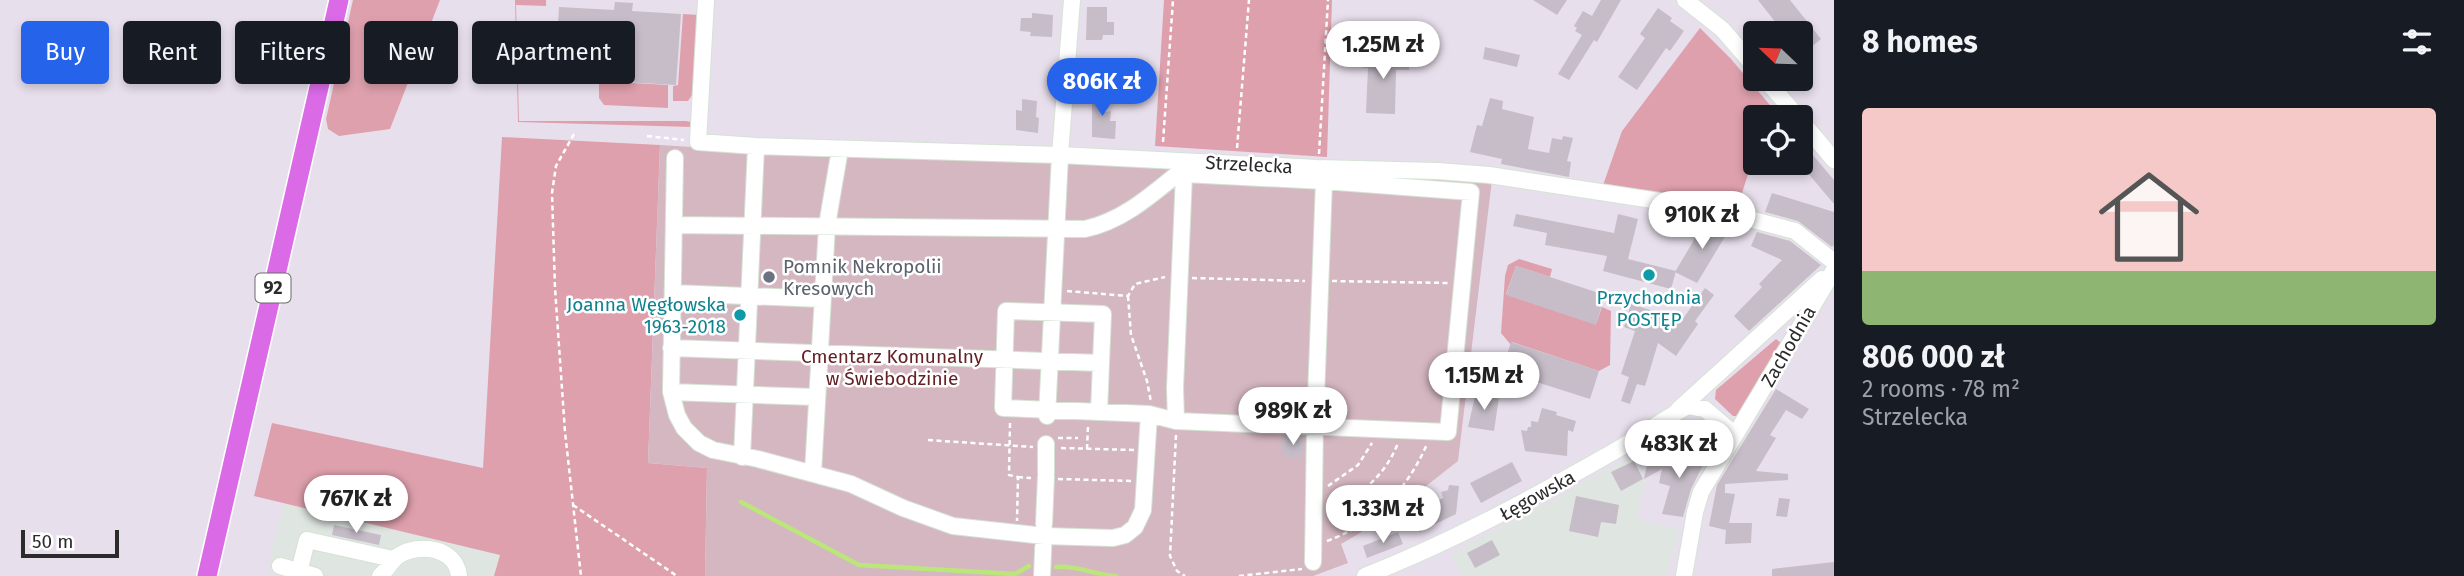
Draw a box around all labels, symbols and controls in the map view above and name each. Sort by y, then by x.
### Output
chip: Buy [21,21,109,84]
chip: Rent [123,21,221,84]
chip: Filters [235,21,350,84]
chip: New [364,21,458,84]
chip: Apartment [472,21,635,84]
north arrow [1743,21,1813,91]
map controls [1743,21,1813,175]
pin: 1.25M zł [1311,22,1455,81]
icon: filters [2398,23,2436,61]
text: 8 homes [1862,24,1978,60]
text: 1.25M zł [1342,30,1424,58]
pin: 806K zł [1037,58,1167,118]
text: 806K zł [1063,67,1141,95]
button: locate [1743,105,1813,175]
street label: Strzelecka [1205,151,1293,178]
icon: home [2086,154,2212,280]
pin: 910K zł [1637,191,1767,251]
text: 910K zł [1664,200,1740,228]
place label: Pomnik Nekropolii Kresowych [783,255,942,300]
marker: Przychodnia POSTĘP [1641,267,1657,283]
marker: Pomnik Nekropolii Kresowych [761,269,777,285]
road number: 92 [256,274,290,302]
place label: Przychodnia POSTĘP [1597,286,1701,331]
place label: Joanna Węgłowska 1963-2018 [566,293,726,338]
street label: Zachodnia [1756,302,1821,391]
marker: Joanna Węgłowska 1963-2018 [732,307,748,323]
text: 806 000 zł [1862,339,2005,375]
park label: Cmentarz Komunalny w Świebodzinie [801,345,984,390]
pin: 1.15M zł [1412,352,1556,412]
text: 1.15M zł [1445,361,1523,389]
text: 2 rooms · 78 m² [1862,375,2020,403]
pin: 989K zł [1228,388,1358,447]
text: 989K zł [1254,396,1332,424]
text: Strzelecka [1862,403,1968,431]
pin: 483K zł [1614,420,1744,480]
text: 483K zł [1641,429,1717,457]
street label: Łęgowska [1496,465,1579,526]
pin: 767K zł [291,476,421,535]
text: 767K zł [320,484,392,512]
pin: 1.33M zł [1311,486,1455,545]
text: 1.33M zł [1342,494,1424,522]
scale bar [21,527,119,559]
text: 50 m [32,530,73,553]

